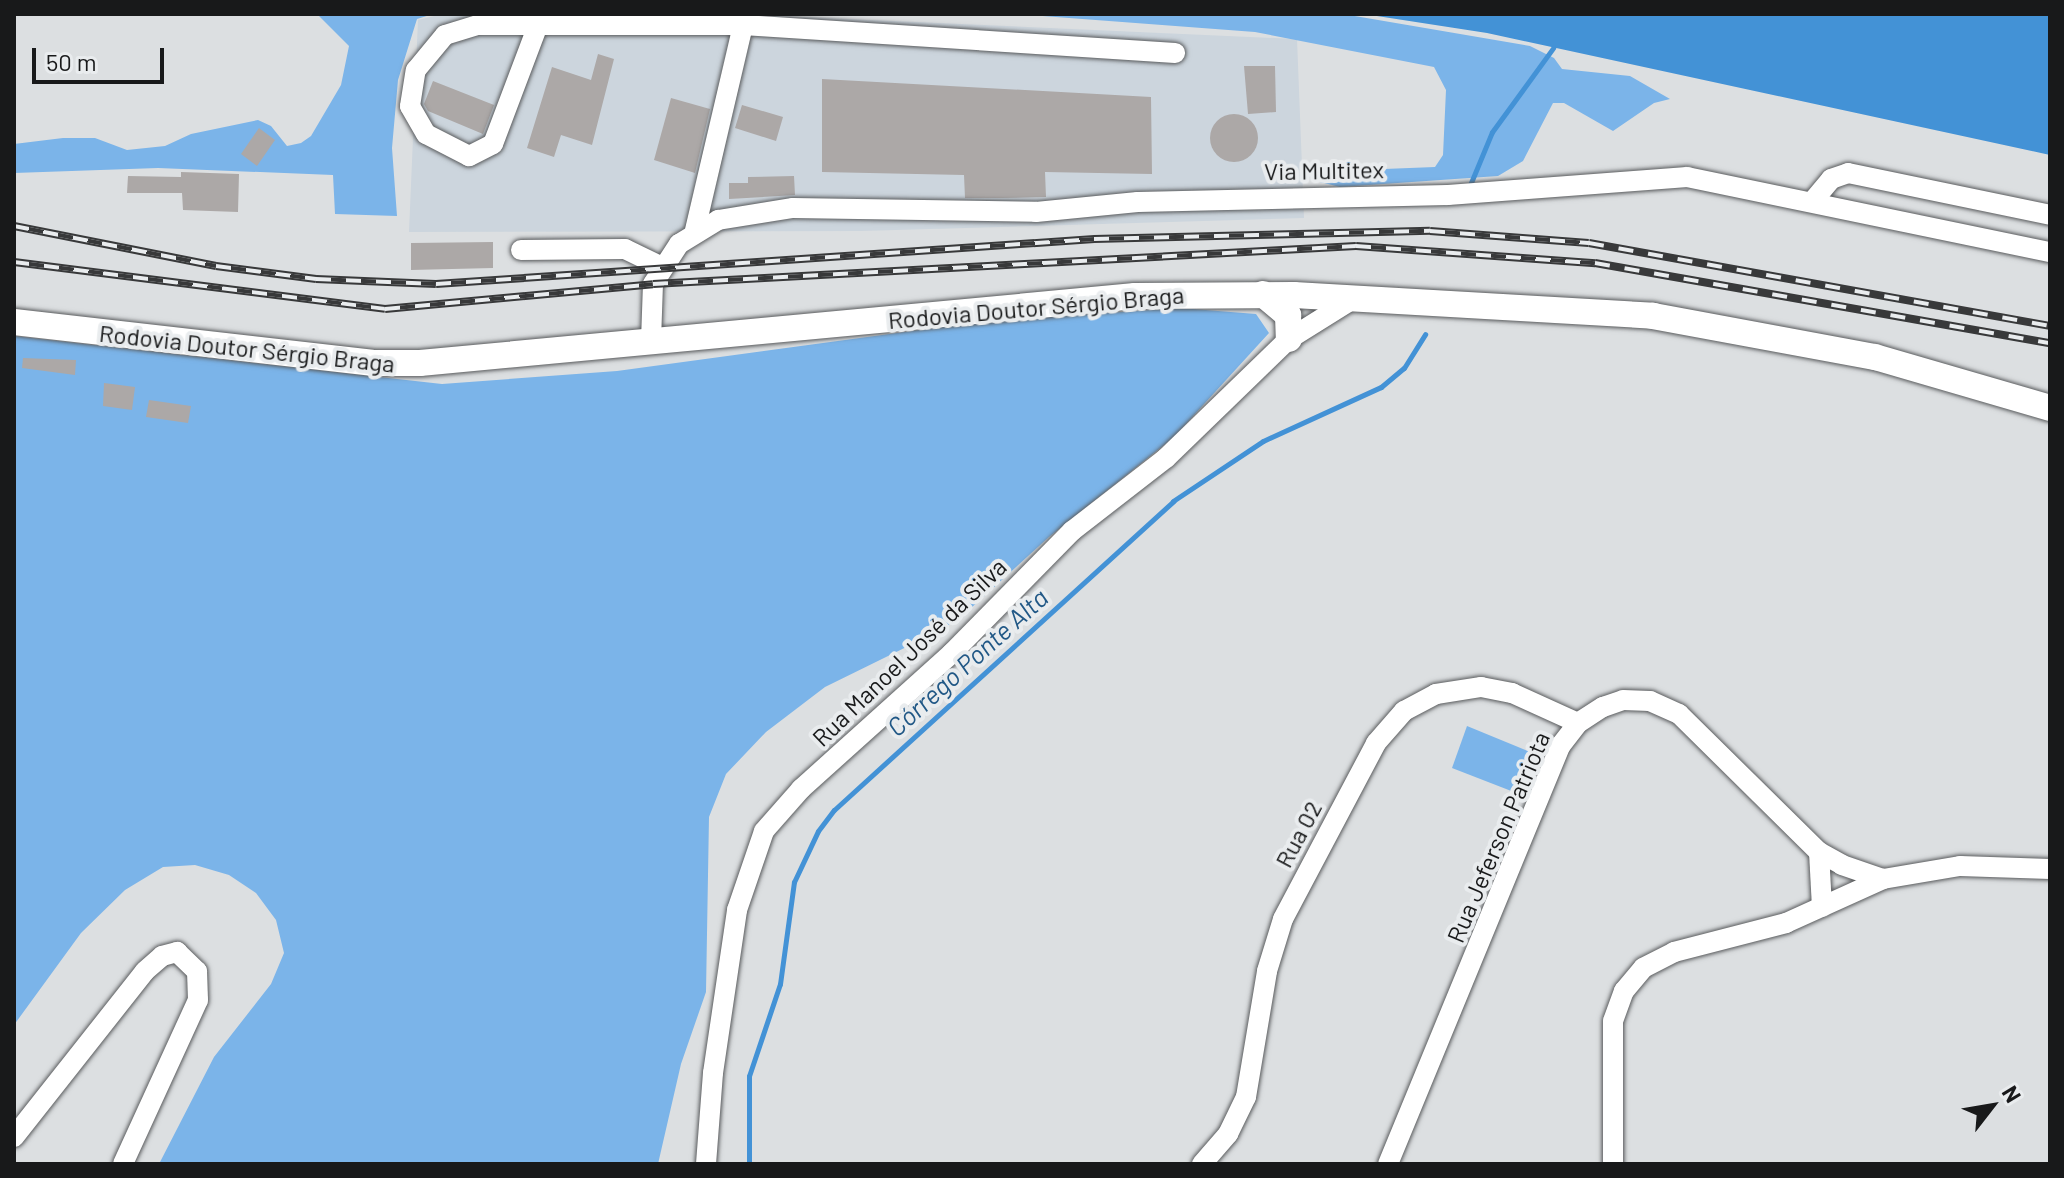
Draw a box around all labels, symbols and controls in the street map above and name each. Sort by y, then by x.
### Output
scale bar [36,32,168,82]
text: 50 m [46,47,97,76]
street label: Via Multitex [1264,155,1384,185]
street label: Rodovia Doutor Sérgio Braga [887,280,1185,334]
street label: Rodovia Doutor Sérgio Braga [98,318,396,378]
street label: Rua Manoel José da Silva [806,552,1012,752]
water label: Córrego Ponte Alta [880,582,1054,742]
street label: Rua Jeferson Patriota [1441,727,1555,947]
street label: Rua 02 [1269,796,1327,872]
north arrow [1952,1066,2032,1146]
text: N [1998,1081,2027,1107]

